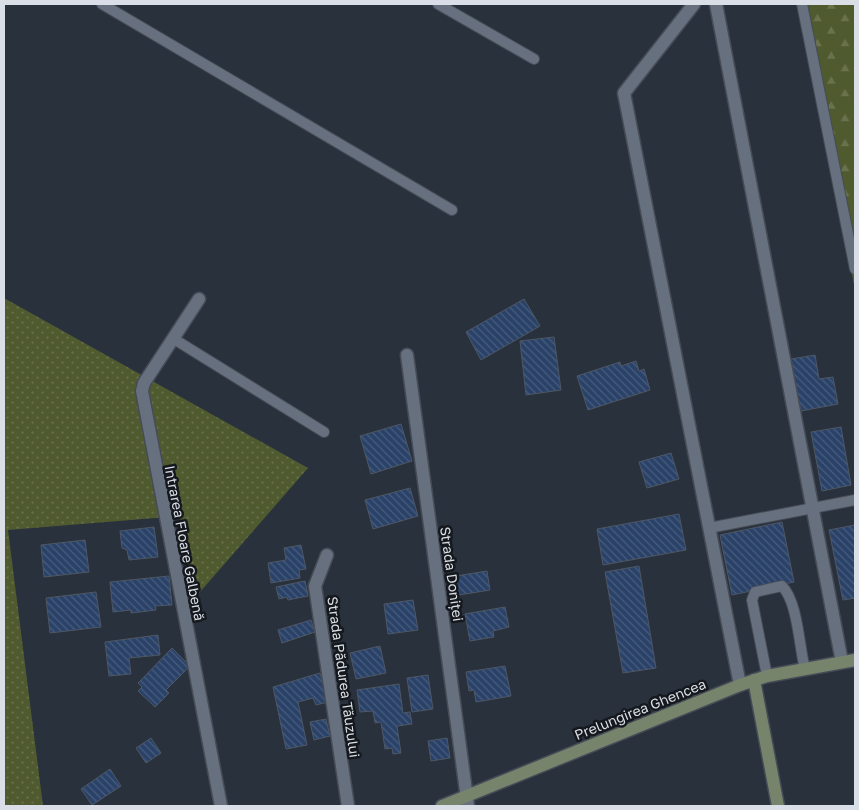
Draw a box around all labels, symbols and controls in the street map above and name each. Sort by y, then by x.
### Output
street label: Intrarea Floare Galbenă [162,464,208,622]
street label: Strada Doniței [437,525,467,623]
street label: Strada Pădurea Tăuzului [324,595,364,759]
street label: Prelungirea Ghencea [572,675,708,743]

